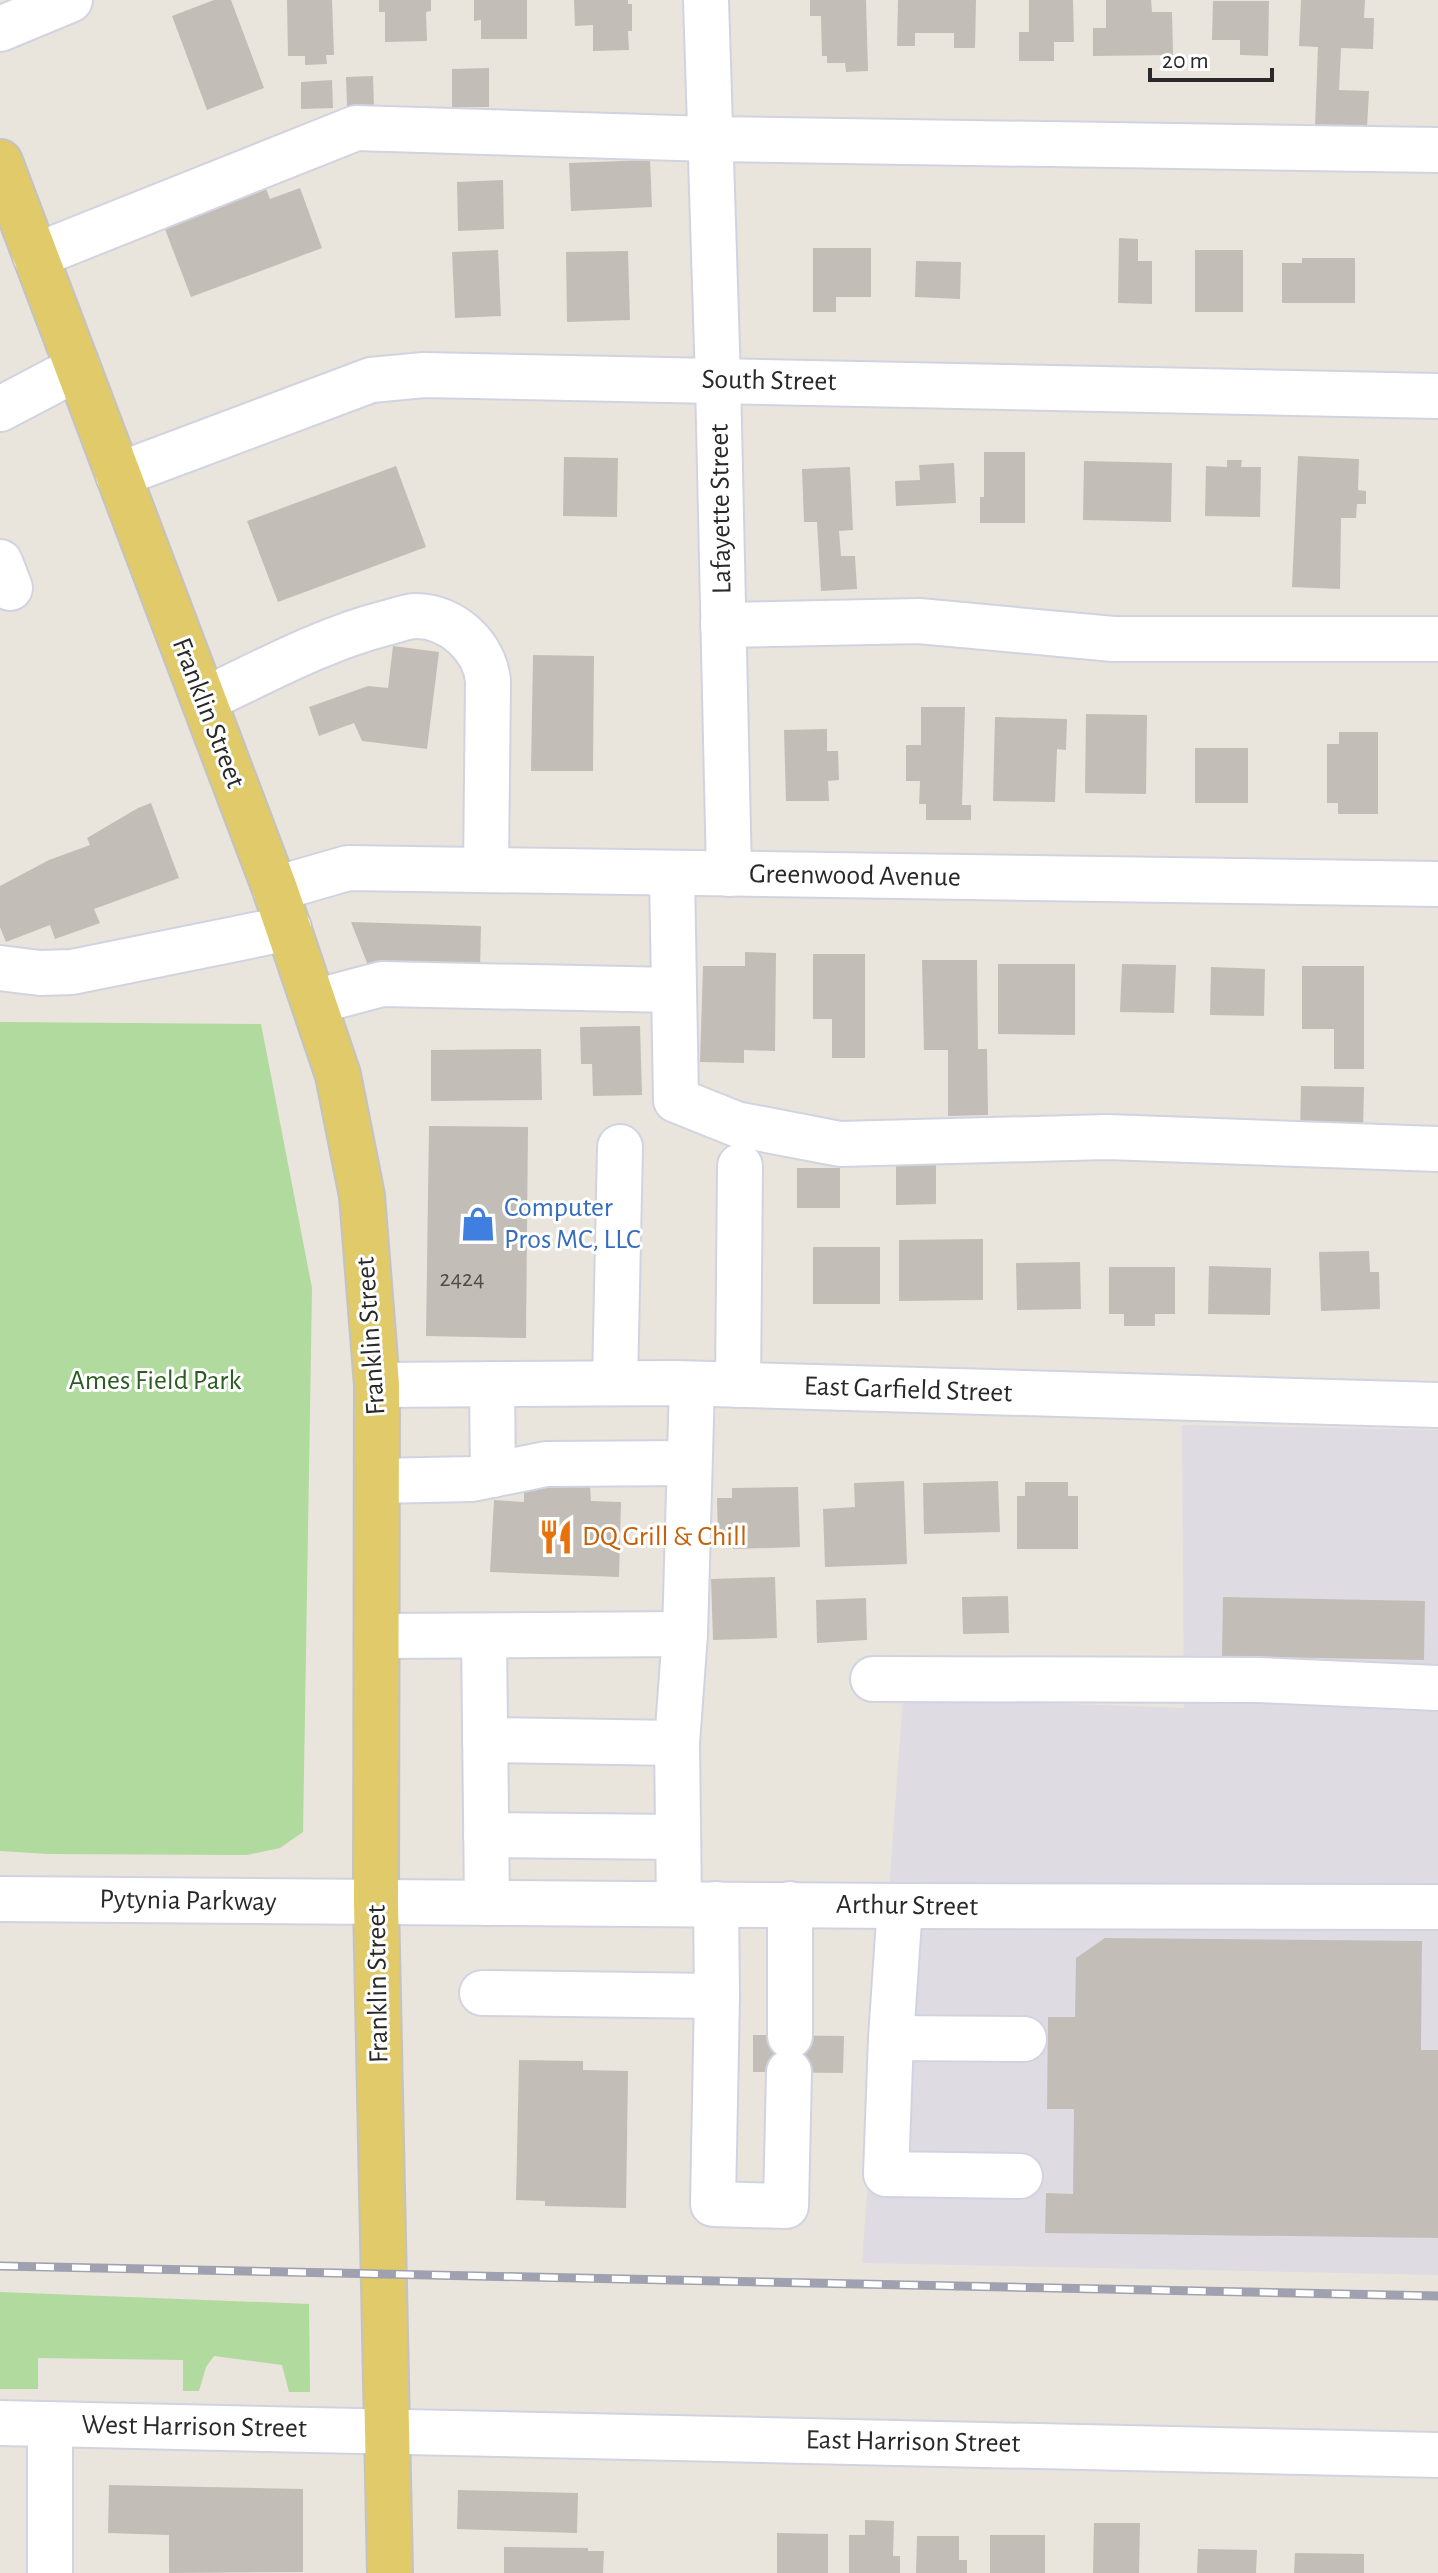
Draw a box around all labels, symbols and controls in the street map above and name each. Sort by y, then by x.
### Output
scale bar [1150,32,1272,82]
text: 20 m [1162,49,1209,73]
street label: South Street [701,366,837,396]
street label: Lafayette Street [706,423,736,594]
street label: Franklin Street [167,634,249,792]
street label: Greenwood Avenue [749,860,961,892]
place label: Computer Pros MC, LLC [504,1194,640,1254]
shop icon: Computer Pros MC, LLC [459,1205,497,1243]
street label: Franklin Street [352,1256,390,1416]
house number: 2424 [440,1267,484,1291]
park label: Ames Field Park [69,1367,241,1395]
street label: East Garfield Street [803,1372,1013,1408]
restaurant icon: DQ Grill & Chill [537,1518,575,1556]
place label: DQ Grill & Chill [582,1523,747,1551]
street label: Pytynia Parkway [99,1885,277,1917]
street label: Arthur Street [836,1891,978,1921]
street label: Franklin Street [363,1904,393,2063]
street label: West Harrison Street [81,2411,307,2443]
street label: East Harrison Street [805,2426,1021,2458]

